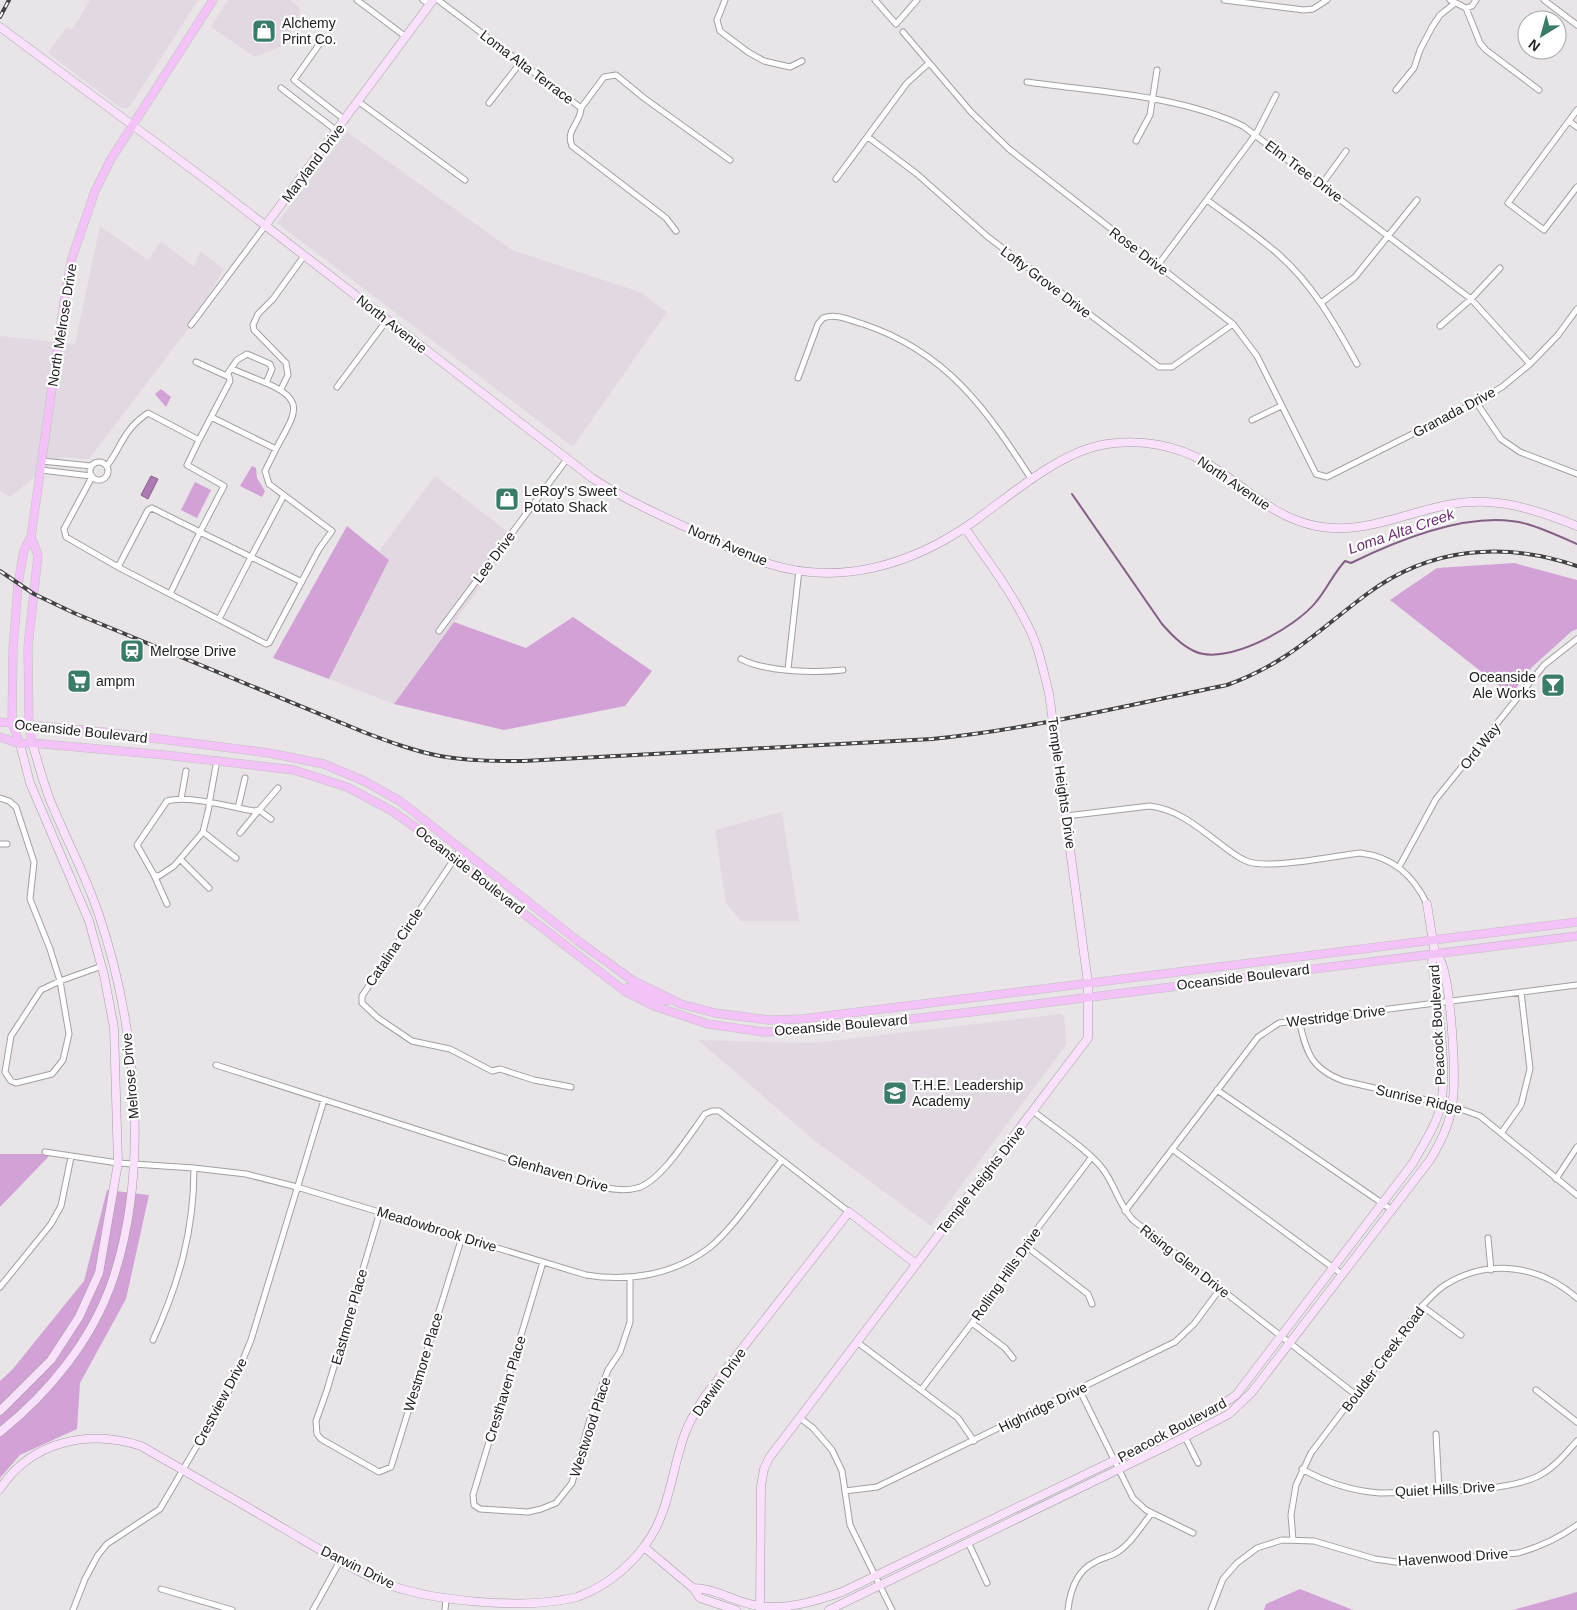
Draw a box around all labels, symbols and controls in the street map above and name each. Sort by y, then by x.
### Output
north arrow [1517,10,1567,60]
place label: Alchemy Print Co. [282,15,336,47]
shop icon: Alchemy Print Co. [251,18,277,44]
street label: Loma Alta Terrace [477,27,577,107]
text: N [1525,36,1543,55]
street label: Maryland Drive [278,120,348,205]
street label: Elm Tree Drive [1262,137,1346,205]
street label: Rose Drive [1107,224,1172,278]
street label: Lofty Grove Drive [998,243,1094,321]
street label: North Melrose Drive [44,262,80,388]
street label: North Avenue [354,292,430,356]
street label: Granada Drive [1410,383,1498,440]
street label: North Avenue [1194,453,1274,513]
place label: LeRoy's Sweet Potato Shack [524,483,617,515]
shop icon: LeRoy's Sweet Potato Shack [494,486,520,512]
water label: Loma Alta Creek [1346,504,1458,557]
street label: North Avenue [686,521,770,569]
street label: Lee Drive [470,528,519,586]
station icon: Melrose Drive [119,638,145,664]
place label: Melrose Drive [150,643,237,659]
supermarket icon: ampm [66,668,92,694]
place label: Oceanside Ale Works [1469,669,1536,701]
bar icon: Oceanside Ale Works [1540,672,1566,698]
place label: ampm [96,673,135,689]
street label: Oceanside Boulevard [14,716,148,746]
street label: Temple Heights Drive [1045,716,1079,850]
street label: Ord Way [1457,720,1503,772]
street label: Oceanside Boulevard [412,822,528,918]
street label: Catalina Circle [362,905,426,989]
street label: Oceanside Boulevard [1176,961,1310,993]
street label: Peacock Boulevard [1426,964,1448,1086]
street label: Westridge Drive [1286,1002,1386,1030]
street label: Oceanside Boulevard [774,1011,908,1039]
street label: Melrose Drive [118,1032,142,1120]
place label: T.H.E. Leadership Academy [912,1077,1023,1109]
school or university icon: T.H.E. Leadership Academy [882,1080,908,1106]
street label: Sunrise Ridge [1374,1081,1464,1117]
street label: Temple Heights Drive [934,1122,1028,1237]
street label: Glenhaven Drive [506,1151,611,1195]
street label: Meadowbrook Drive [375,1203,499,1255]
street label: Rising Glen Drive [1137,1221,1233,1301]
street label: Rolling Hills Drive [968,1224,1044,1324]
street label: Eastmore Place [328,1267,370,1367]
street label: Boulder Creek Road [1338,1304,1428,1414]
street label: Westmore Place [400,1310,446,1413]
street label: Cresthaven Place [481,1334,529,1444]
street label: Darwin Drive [689,1345,749,1419]
street label: Crestview Drive [190,1355,250,1449]
street label: Westwood Place [566,1375,614,1479]
street label: Highridge Drive [996,1379,1090,1435]
street label: Peacock Boulevard [1115,1395,1229,1465]
street label: Quiet Hills Drive [1394,1478,1496,1500]
street label: Darwin Drive [318,1542,398,1592]
street label: Havenwood Drive [1397,1545,1509,1569]

